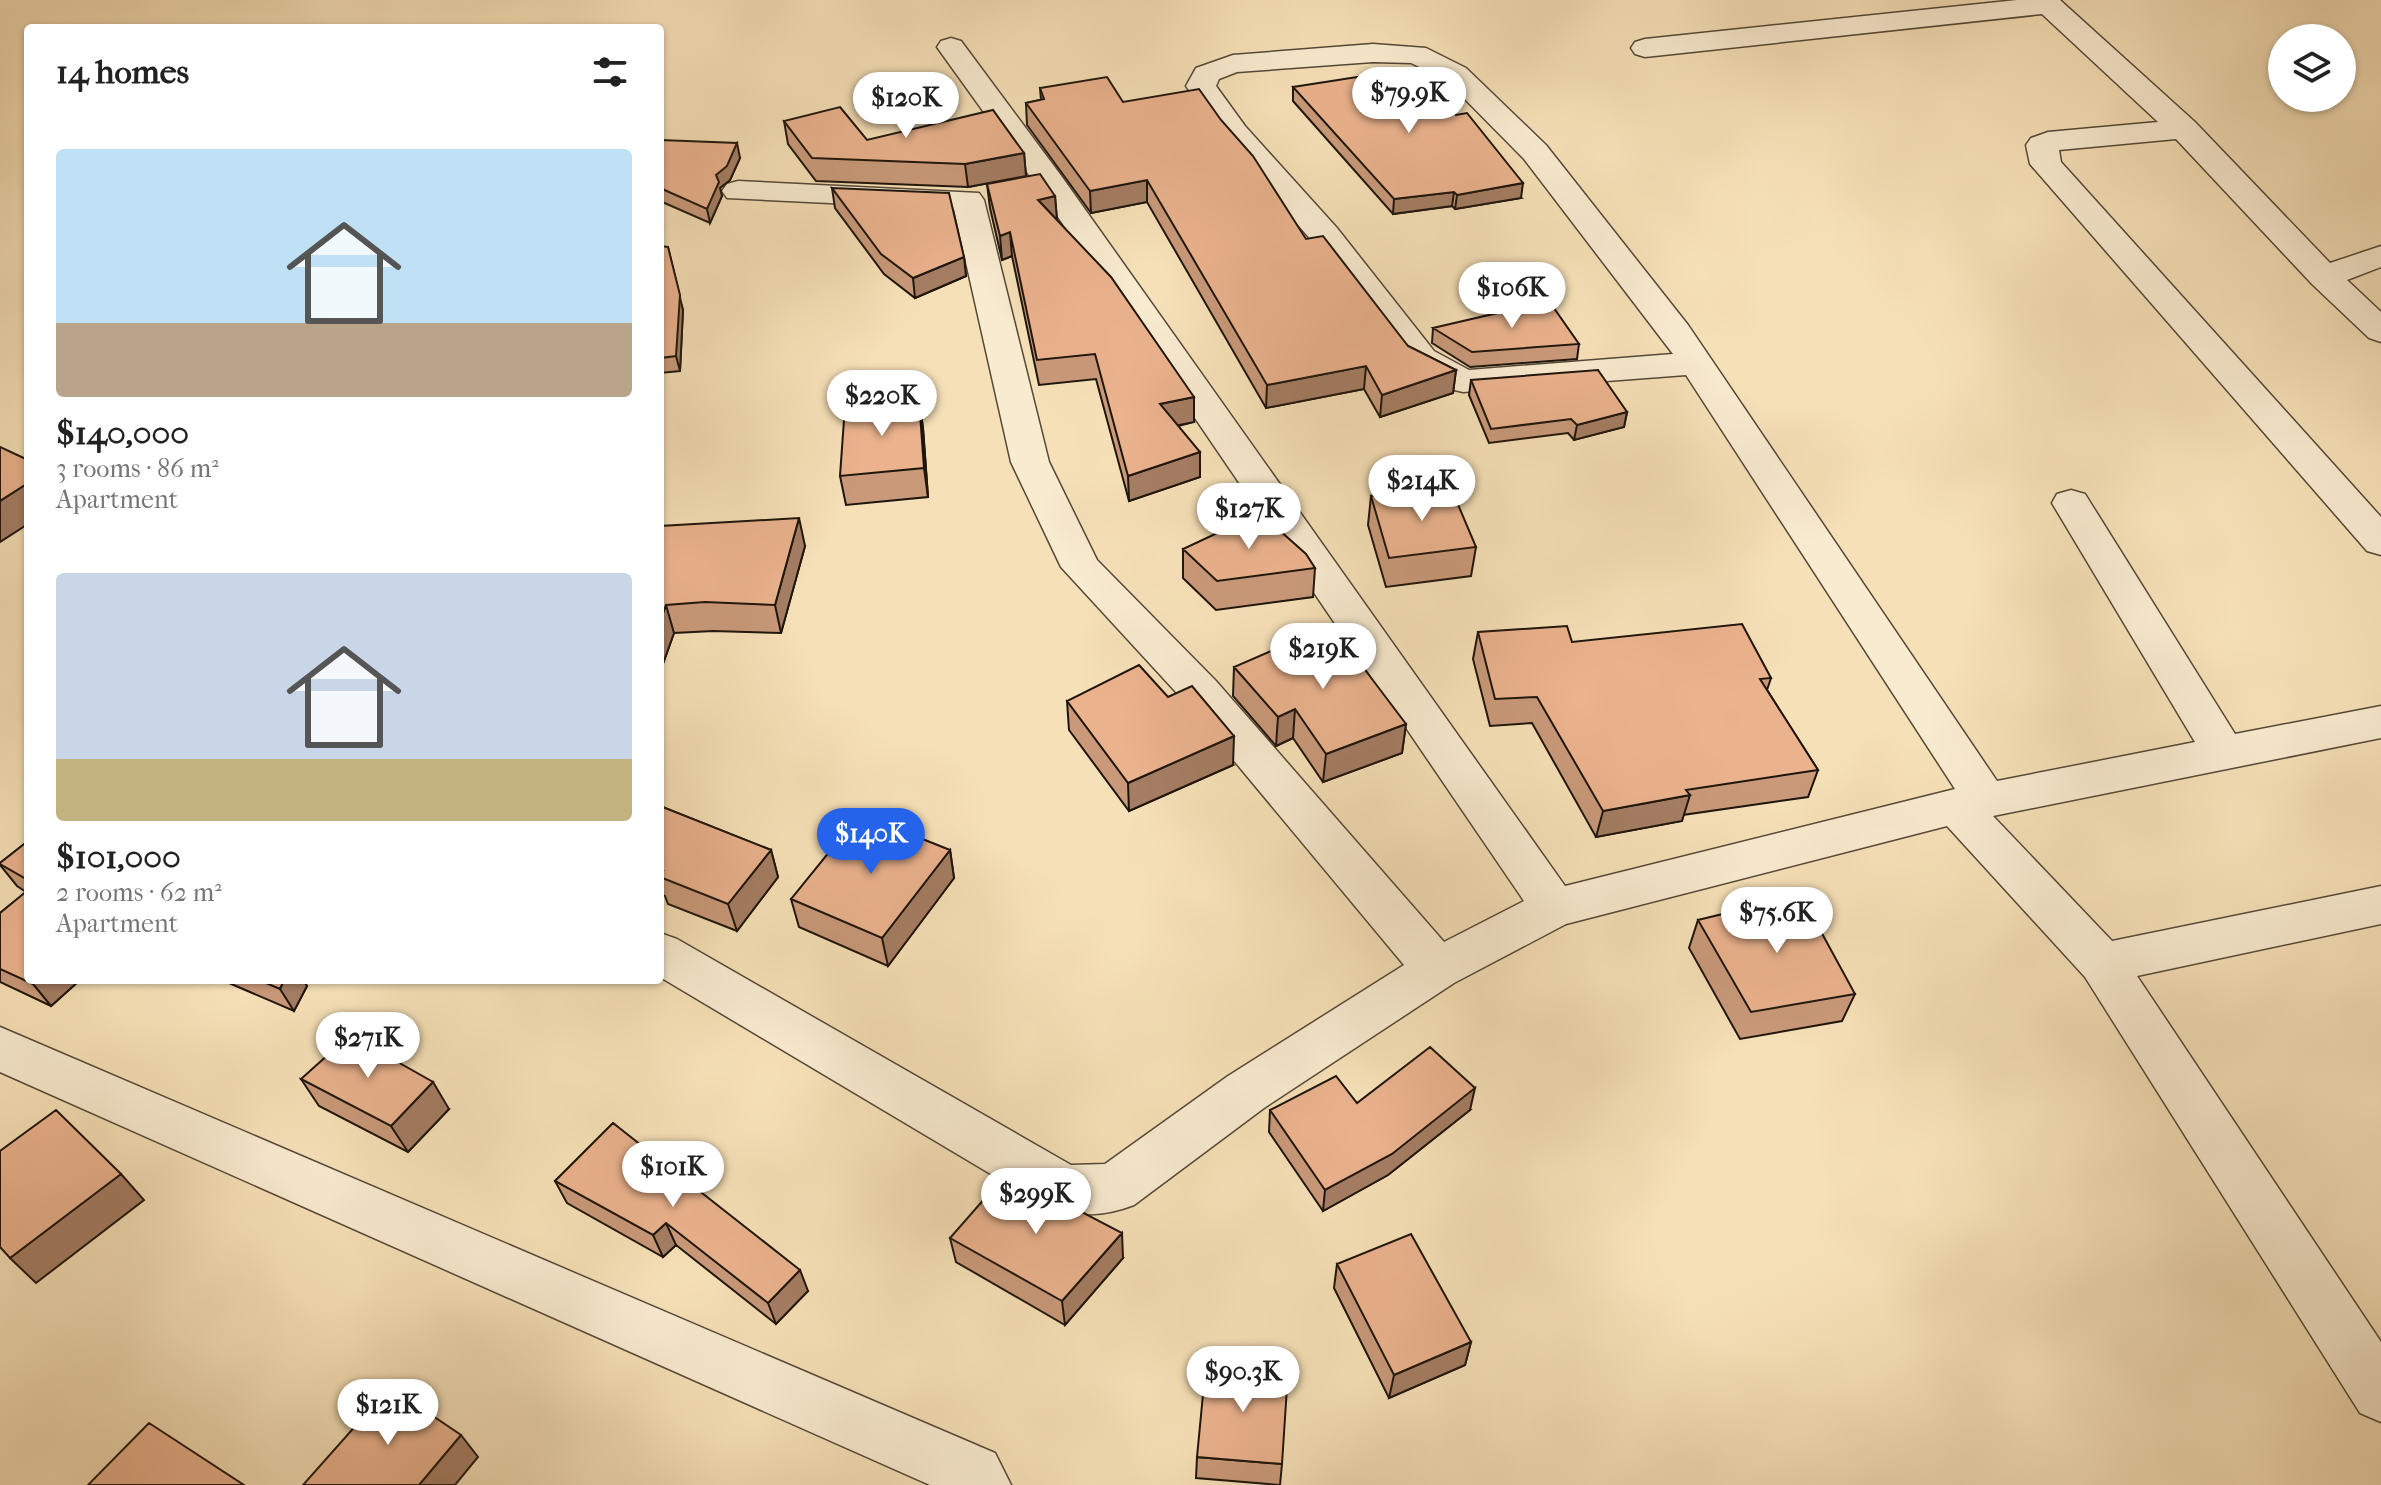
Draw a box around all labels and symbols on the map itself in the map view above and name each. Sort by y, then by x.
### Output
pin: $79.9K [1344,67,1474,135]
pin: $120K [850,72,962,140]
pin: $106K [1456,262,1568,330]
pin: $220K [826,370,938,438]
pin: $214K [1366,455,1478,523]
pin: $127K [1193,483,1305,551]
pin: $219K [1267,623,1379,691]
pin: $140K [815,808,927,876]
pin: $75.6K [1712,887,1842,955]
pin: $271K [312,1012,424,1080]
pin: $101K [617,1141,729,1209]
pin: $299K [980,1168,1092,1236]
pin: $90.3K [1178,1346,1308,1414]
pin: $121K [332,1379,444,1447]

